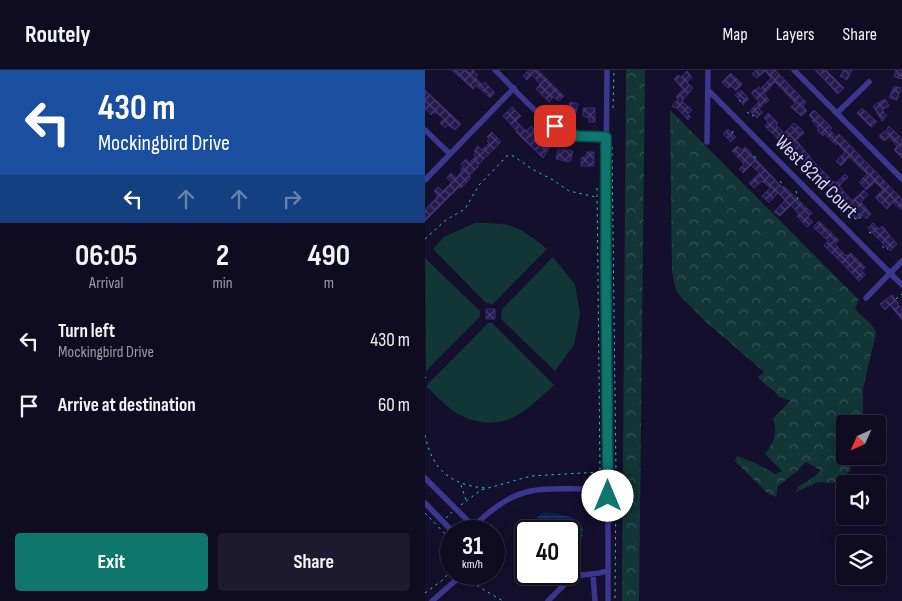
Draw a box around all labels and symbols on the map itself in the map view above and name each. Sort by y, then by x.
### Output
pin [534,105,576,147]
street label: West 82nd Court [770,131,862,223]
north arrow [836,415,886,465]
position arrow [581,469,633,521]
speed limit sign: 40 [515,520,580,585]

